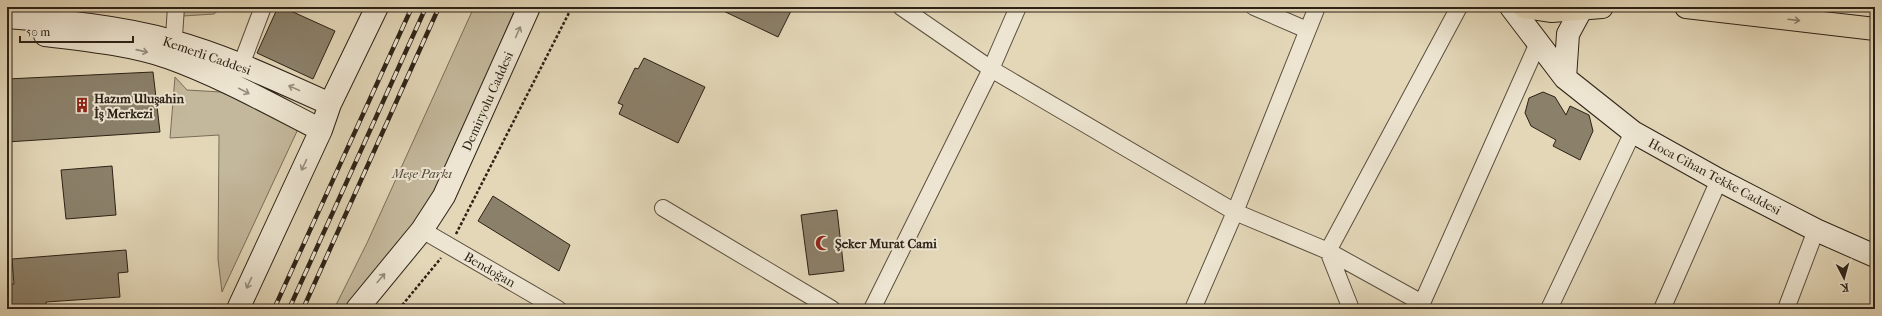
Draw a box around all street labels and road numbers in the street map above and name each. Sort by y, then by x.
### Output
street label: Kemerli Caddesi [161,33,253,78]
street label: Demiryolu Caddesi [459,49,516,153]
street label: Hoca Cihan Tekke Caddesi [1646,135,1784,218]
street label: Bendoğan [462,249,518,290]

